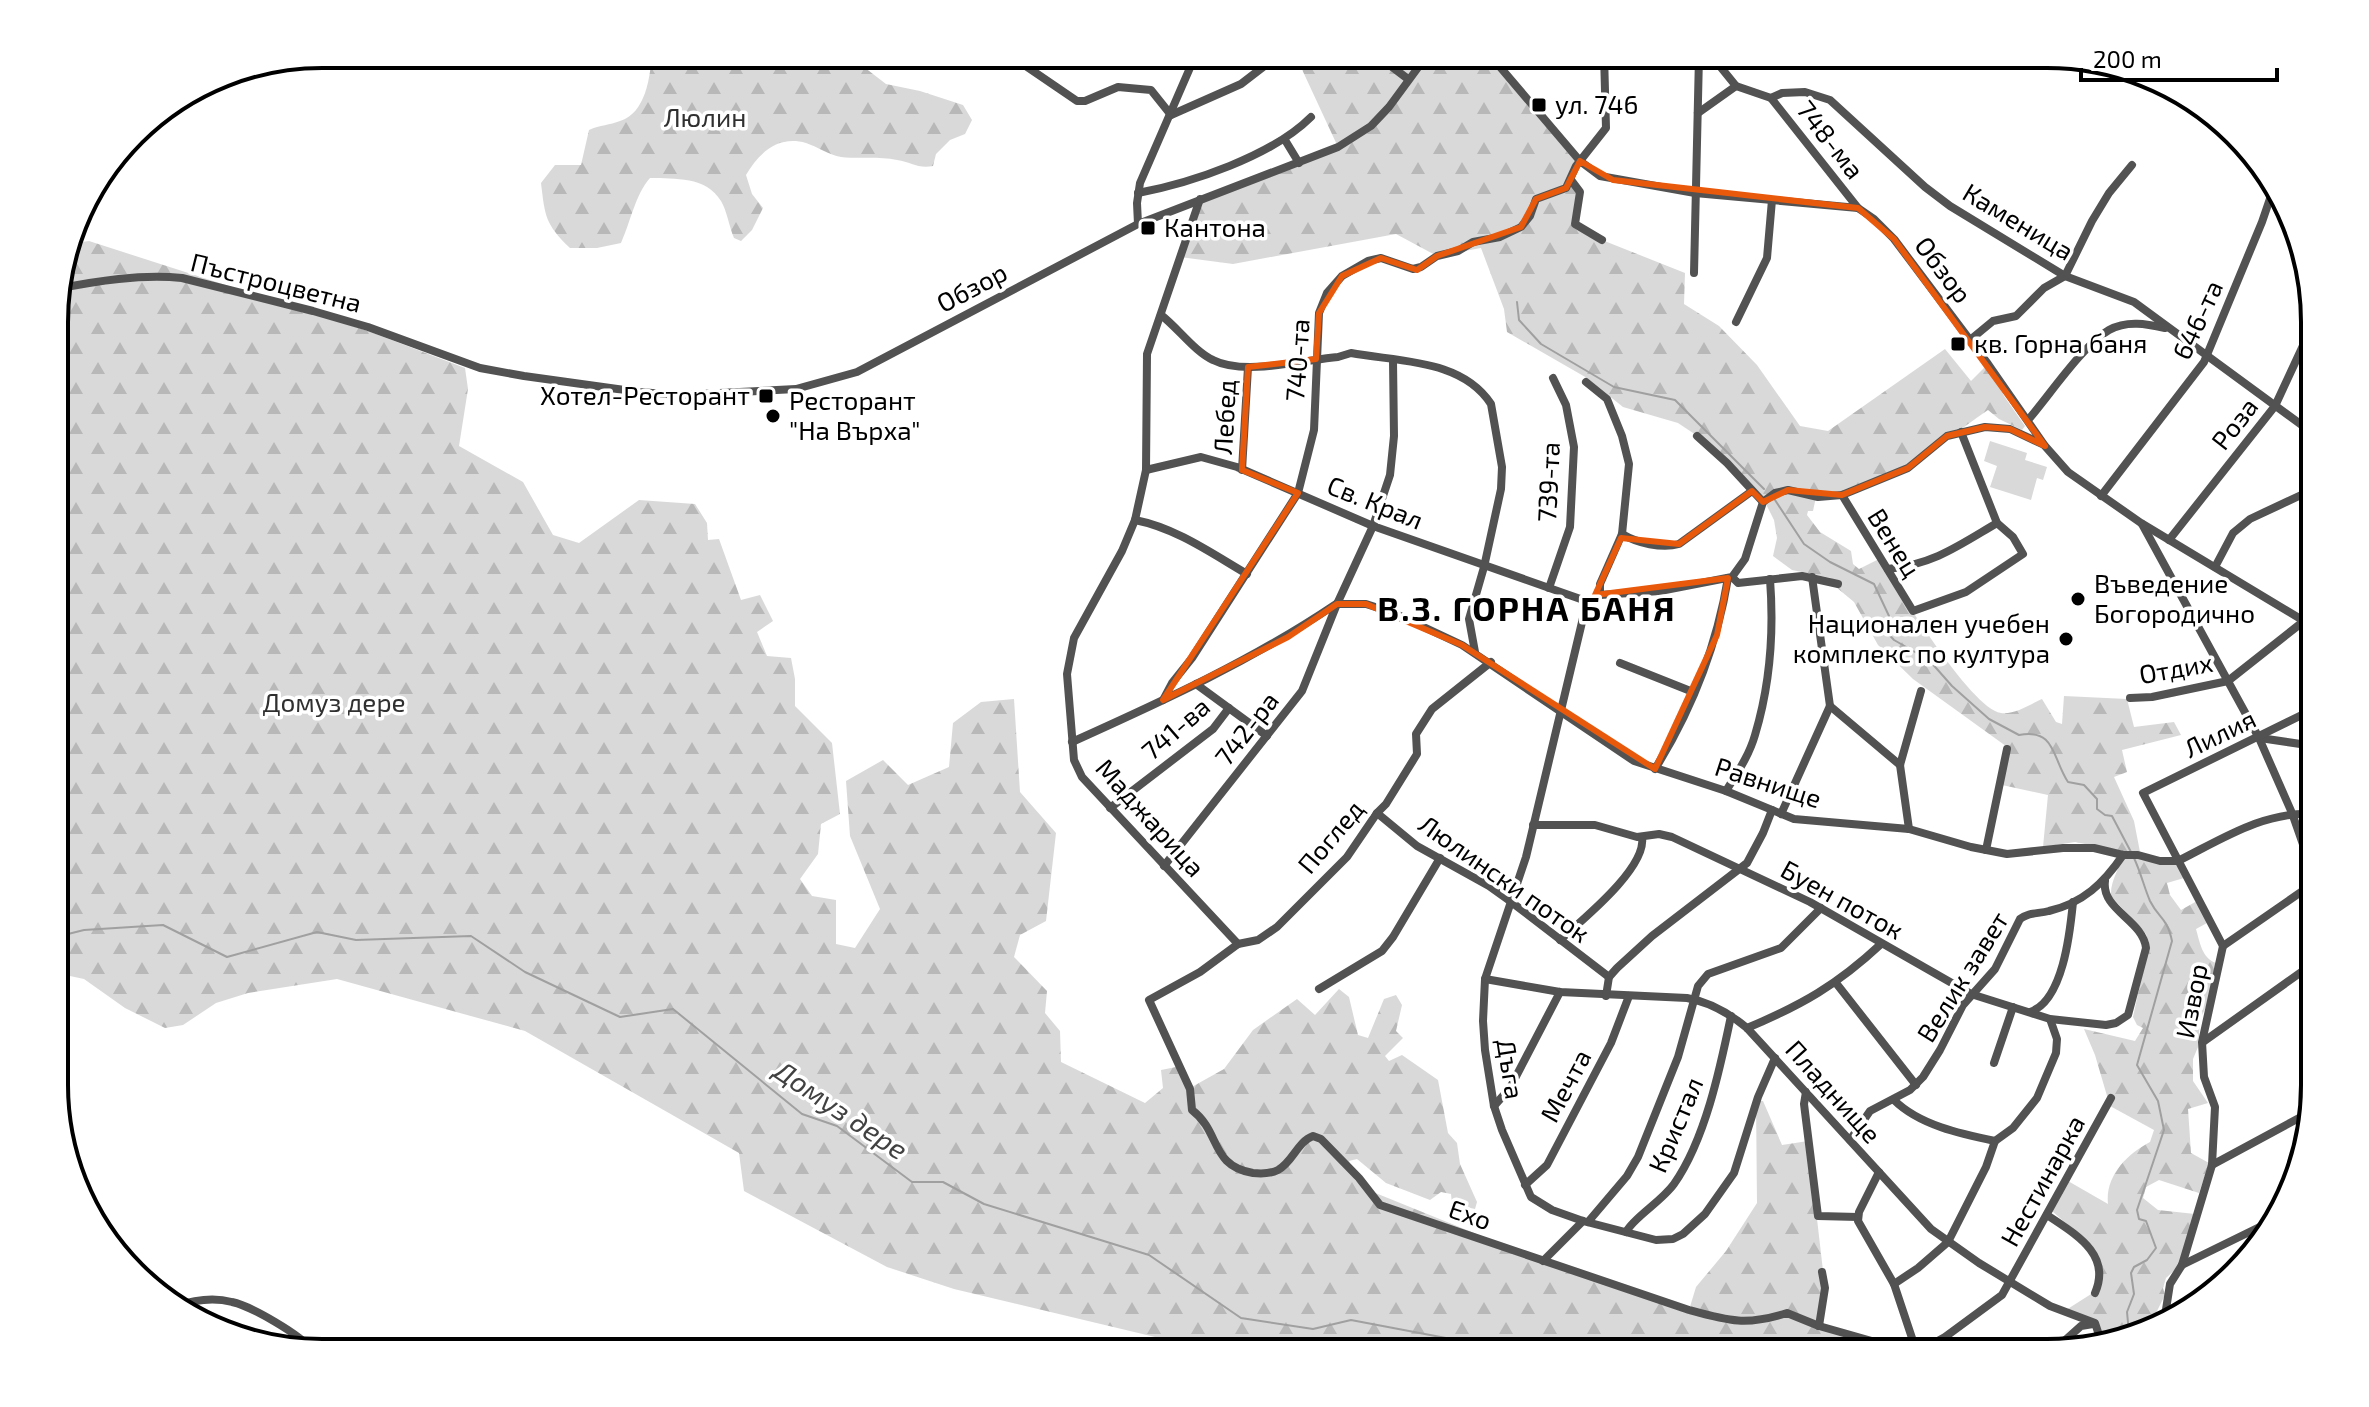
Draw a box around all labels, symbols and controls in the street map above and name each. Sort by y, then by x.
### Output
scale bar [2081,32,2277,82]
text: 200 m [2093,44,2162,73]
place label: ул. 746 [1555,88,1639,120]
street label: 748-ма [1791,94,1871,184]
marker: ул. 746 [1530,96,1548,114]
park label: Люлин [664,101,746,132]
street label: Каменица [1958,176,2080,266]
place label: Кантона [1164,211,1266,242]
marker: Кантона [1139,219,1157,237]
street label: Обзор [1909,230,1979,308]
street label: Пъстроцветна [188,245,365,318]
street label: Обзор [931,255,1012,318]
street label: 646-та [2165,275,2228,364]
street label: 740-та [1278,318,1315,402]
place label: кв. Горна баня [1974,327,2147,358]
marker: кв. Горна баня [1949,335,1967,353]
place label: Хотел-Ресторант [540,379,750,410]
street label: Лебед [1206,379,1241,455]
place label: Ресторант "На Върха" [789,384,920,445]
marker: Хотел-Ресторант [757,387,775,405]
street label: Роза [2204,391,2264,455]
marker: Ресторант "На Върха" [764,407,782,425]
street label: 739-та [1530,441,1565,523]
street label: Св. Крал [1323,468,1428,535]
street label: Венец [1862,502,1928,582]
place label: Въведение Богородично [2094,567,2255,628]
district label: В.З. ГОРНА БАНЯ [1377,587,1677,628]
marker: Въведение Богородично [2069,590,2087,608]
place label: Национален учебен комплекс по култура [1793,607,2050,669]
marker: Национален учебен комплекс по култура [2057,630,2075,648]
street label: Отдих [2136,646,2215,689]
street label: 742-ра [1207,685,1284,771]
park label: Домуз дере [262,686,406,718]
street label: 741-ва [1135,690,1215,766]
street label: Лилия [2178,702,2260,763]
street label: Равнище [1711,750,1826,813]
street label: Маджарица [1090,752,1212,882]
street label: Поглед [1290,793,1369,879]
street label: Люлински поток [1414,807,1596,948]
street label: Буен поток [1776,852,1909,946]
street label: Велик завет [1909,905,2014,1047]
street label: Извор [2168,961,2213,1041]
street label: Пладнище [1780,1033,1888,1149]
street label: Дъга [1491,1036,1532,1101]
street label: Мечта [1533,1044,1597,1127]
water label: Домуз дере [767,1051,915,1166]
street label: Кристал [1641,1072,1709,1177]
street label: Нестинарка [1993,1109,2090,1251]
street label: Ехо [1445,1192,1496,1235]

